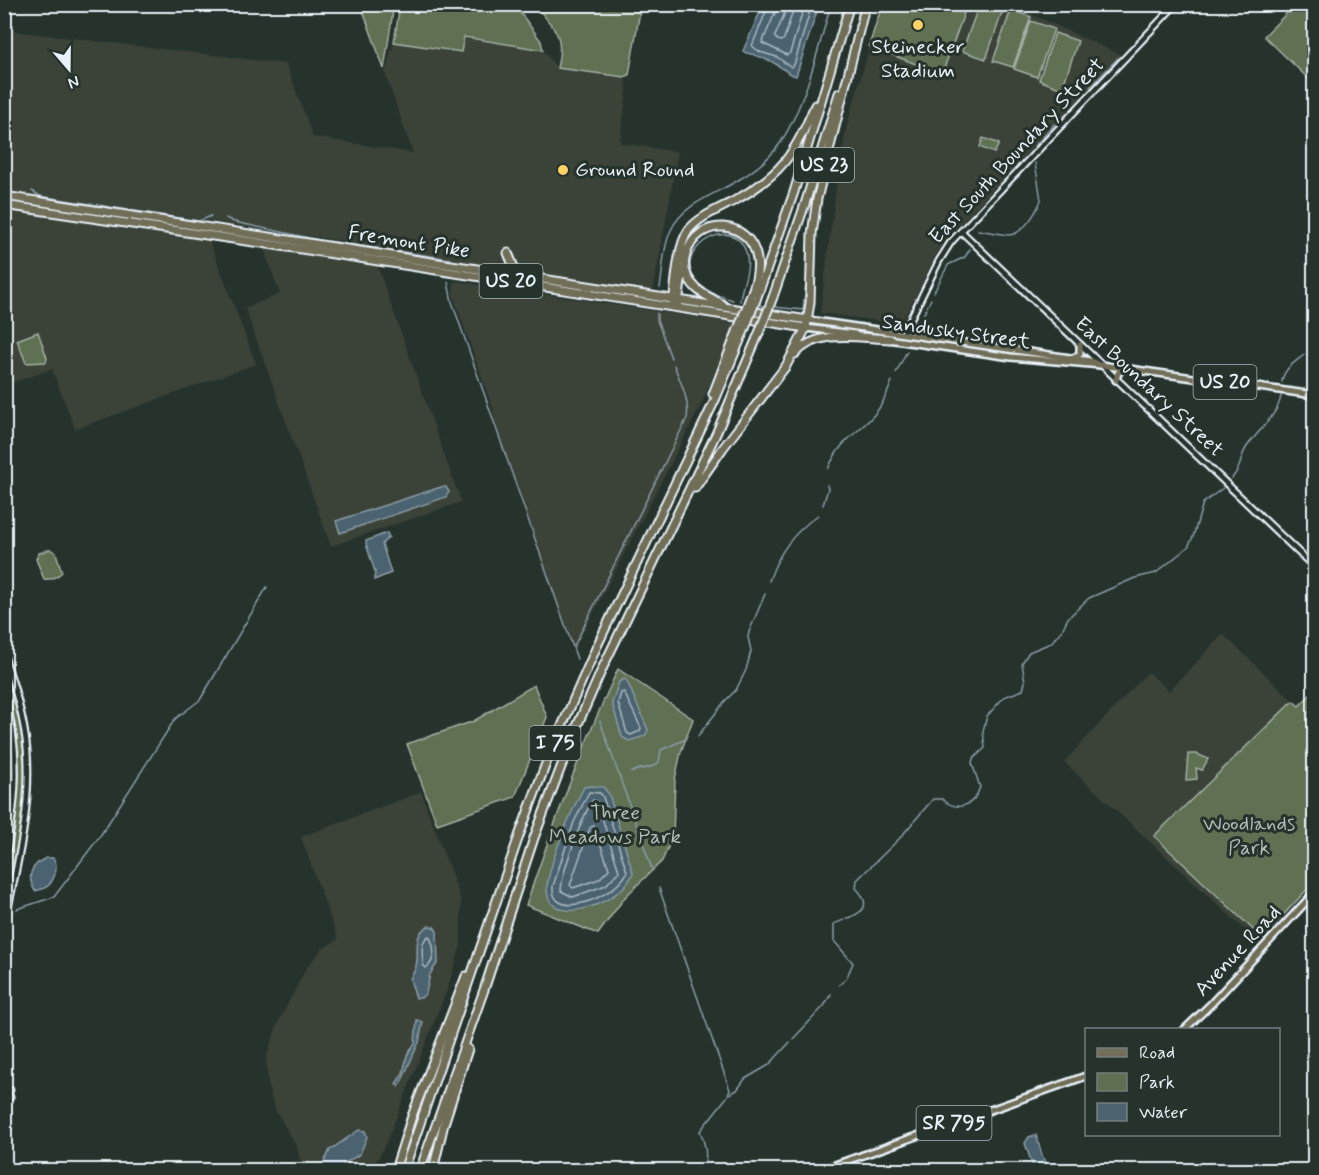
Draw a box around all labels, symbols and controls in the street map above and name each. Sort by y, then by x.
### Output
marker: Steinecker Stadium [911,18,925,32]
place label: Steinecker Stadium [871,33,965,85]
north arrow [39,39,99,99]
street label: East South Boundary Street [923,52,1111,250]
text: N [65,70,82,93]
road number: US 23 [794,148,854,182]
place label: Ground Round [575,156,695,184]
marker: Ground Round [556,163,570,177]
street label: Fremont Pike [346,219,472,265]
road number: US 20 [480,264,542,298]
street label: Sandusky Street [880,308,1033,356]
street label: East Boundary Street [1068,310,1230,464]
road number: US 20 [1194,365,1256,399]
road number: I 75 [530,726,580,760]
park label: Three Meadows Park [549,799,682,851]
park label: Woodlands Park [1203,810,1295,862]
street label: Avenue Road [1188,899,1288,1003]
legend [1085,1028,1280,1136]
text: Road [1139,1041,1175,1065]
text: Park [1139,1071,1175,1095]
text: Water [1139,1101,1188,1125]
road number: SR 795 [916,1106,992,1140]

